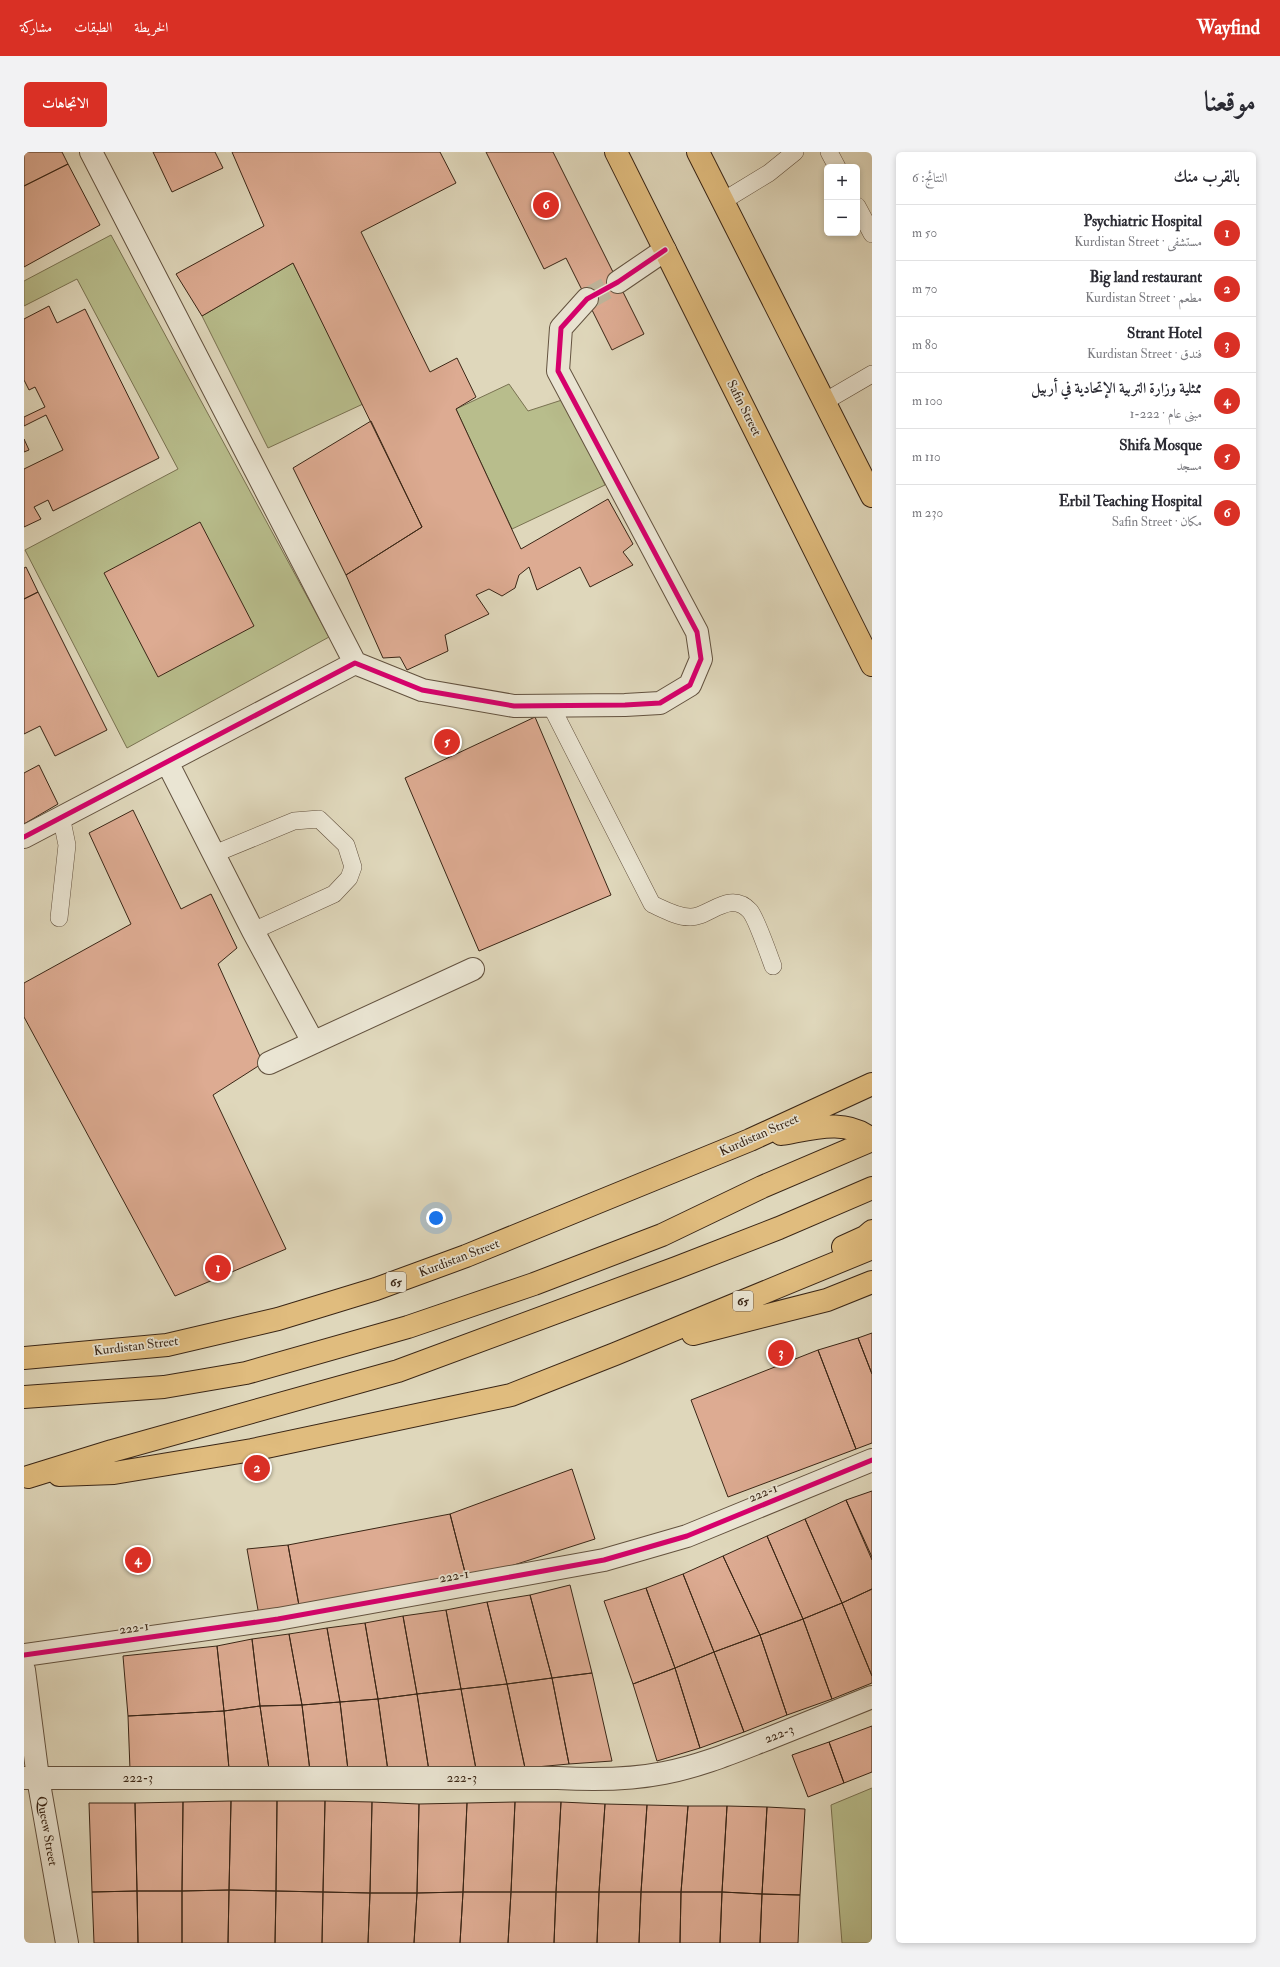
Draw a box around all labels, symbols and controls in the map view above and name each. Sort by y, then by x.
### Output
text: Wayfind [1197,16,1260,40]
text: مشاركة [20,19,52,36]
text: الطبقات [74,19,112,36]
text: الخريطة [134,19,168,36]
button: الاتجاهات [24,82,107,127]
text: موقعنا [1204,85,1256,120]
map controls [824,164,860,236]
button: + [824,164,860,200]
text: بالقرب منك [1174,166,1240,187]
text: النتائج: 6 [912,170,947,186]
pin: 6 [533,190,559,220]
button: − [824,200,860,236]
text: Psychiatric Hospital [1084,212,1202,231]
text: 50 m [912,225,937,241]
text: 1 [1225,225,1229,241]
text: مستشفى · Kurdistan Street [1074,234,1202,250]
text: Big land restaurant [1089,268,1202,287]
text: 70 m [912,281,937,297]
text: 2 [1224,281,1230,297]
text: مطعم · Kurdistan Street [1085,290,1202,306]
text: Strant Hotel [1127,324,1202,343]
text: 80 m [912,337,938,353]
text: 3 [1225,337,1230,353]
text: فندق · Kurdistan Street [1087,346,1202,362]
street label: Safin Street [723,377,765,439]
text: ممثلية وزارة التربية الإتحادية في أربيل [1031,379,1202,398]
text: 100 m [912,393,943,409]
text: 4 [1224,393,1231,409]
text: مبنى عام · 222-1 [1130,406,1202,422]
text: Shifa Mosque [1119,436,1202,455]
text: 110 m [912,449,941,465]
text: 5 [1224,449,1230,465]
text: مسجد [1176,458,1202,474]
text: Erbil Teaching Hospital [1059,492,1202,511]
text: 230 m [912,505,943,521]
text: 6 [1224,505,1230,521]
text: مكان · Safin Street [1112,514,1202,530]
pin: 5 [434,727,460,757]
street label: Kurdistan Street [717,1110,801,1160]
your location [426,1208,446,1228]
street label: Kurdistan Street [416,1235,502,1281]
pin: 1 [205,1253,231,1283]
road number: 65 [386,1272,406,1292]
road number: 65 [733,1291,753,1311]
street label: Kurdistan Street [93,1333,179,1359]
pin: 3 [768,1338,794,1368]
pin: 2 [244,1453,270,1483]
street label: 222-1 [746,1480,780,1506]
pin: 4 [125,1545,151,1575]
street label: 222-1 [438,1565,470,1586]
street label: 222-1 [118,1618,150,1638]
street label: 222-3 [762,1721,796,1747]
street label: 222-3 [123,1770,153,1786]
street label: 222-3 [447,1770,477,1786]
street label: Queew Street [33,1795,61,1867]

